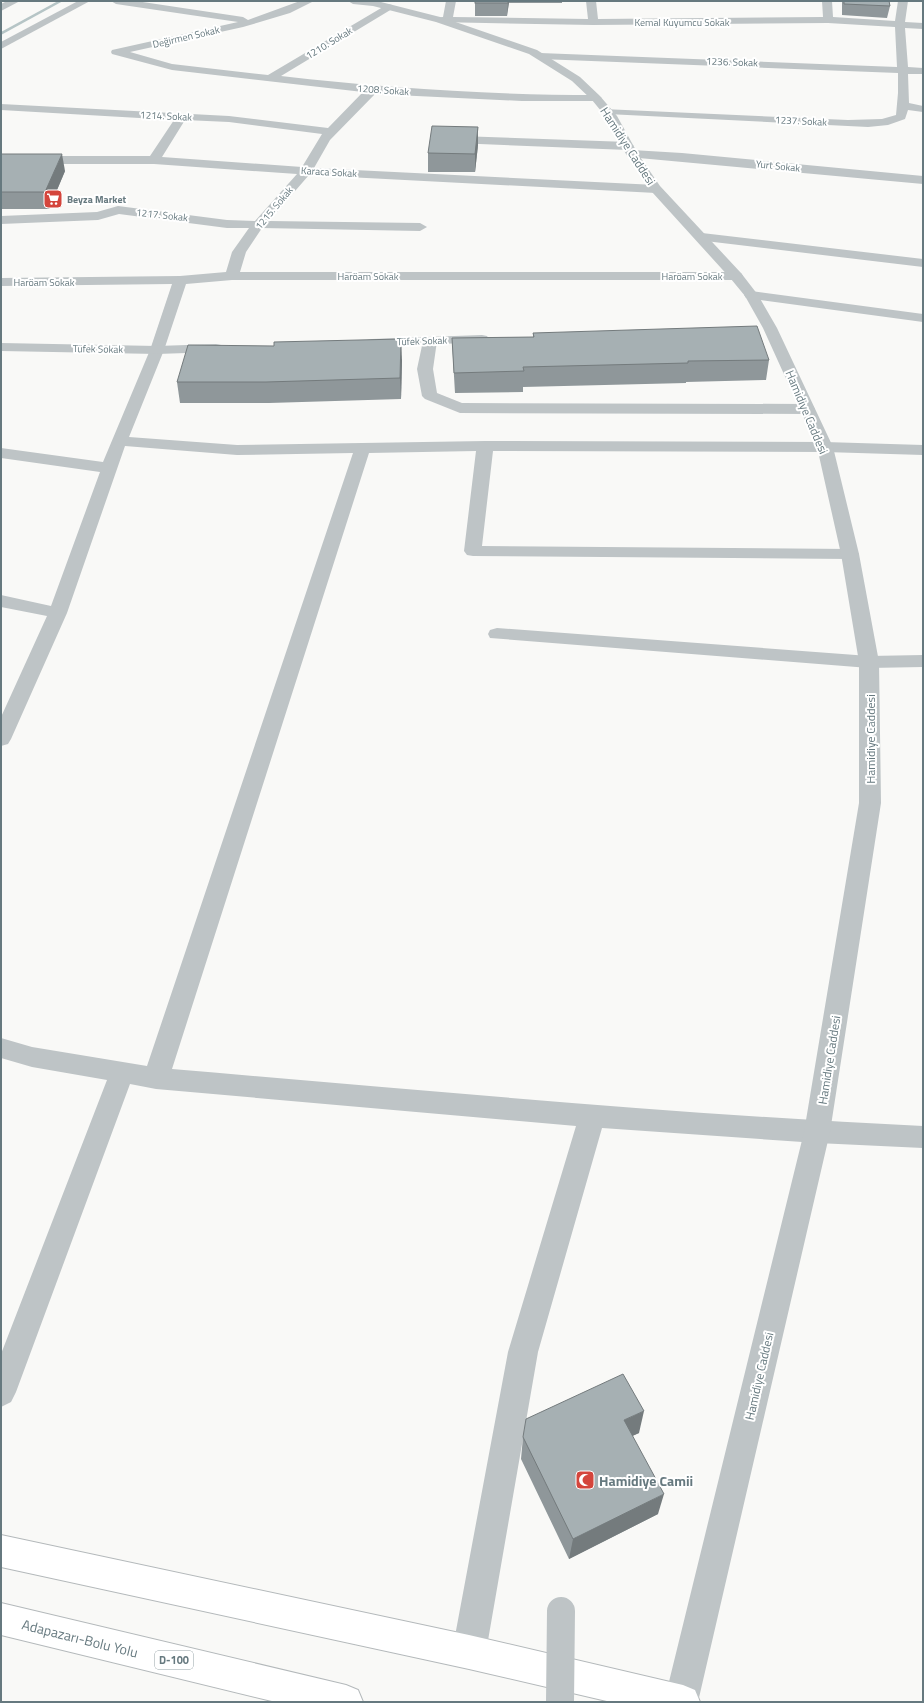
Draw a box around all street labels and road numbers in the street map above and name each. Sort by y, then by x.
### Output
street label: Kemal Kuyumcu Sokak [635,15,730,30]
street label: Değirmen Sokak [151,22,221,52]
street label: 1210. Sokak [303,23,355,63]
street label: 1236. Sokak [706,54,758,70]
street label: 1208. Sokak [357,81,410,99]
street label: Hamidiye Caddesi [596,103,660,189]
street label: 1214. Sokak [140,107,193,125]
street label: 1237. Sokak [775,112,828,130]
street label: Yurt Sokak [755,156,801,176]
street label: Karaca Sokak [301,163,358,181]
street label: 1215. Sokak [252,183,297,233]
street label: 1217. Sokak [135,205,189,225]
street label: Haröam Sokak [337,269,399,284]
street label: Haröam Sokak [661,269,723,284]
street label: Haröam Sokak [13,275,75,290]
street label: Tüfek Sokak [397,333,448,349]
street label: Tüfek Sokak [73,341,123,357]
street label: Hamidiye Caddesi [781,367,833,457]
street label: Hamidiye Caddesi [861,694,880,784]
street label: Hamidiye Caddesi [813,1014,845,1106]
street label: Hamidiye Caddesi [740,1330,778,1422]
street label: Adapazarı-Bolu Yolu [20,1613,140,1663]
road number: D-100 [155,1651,193,1669]

